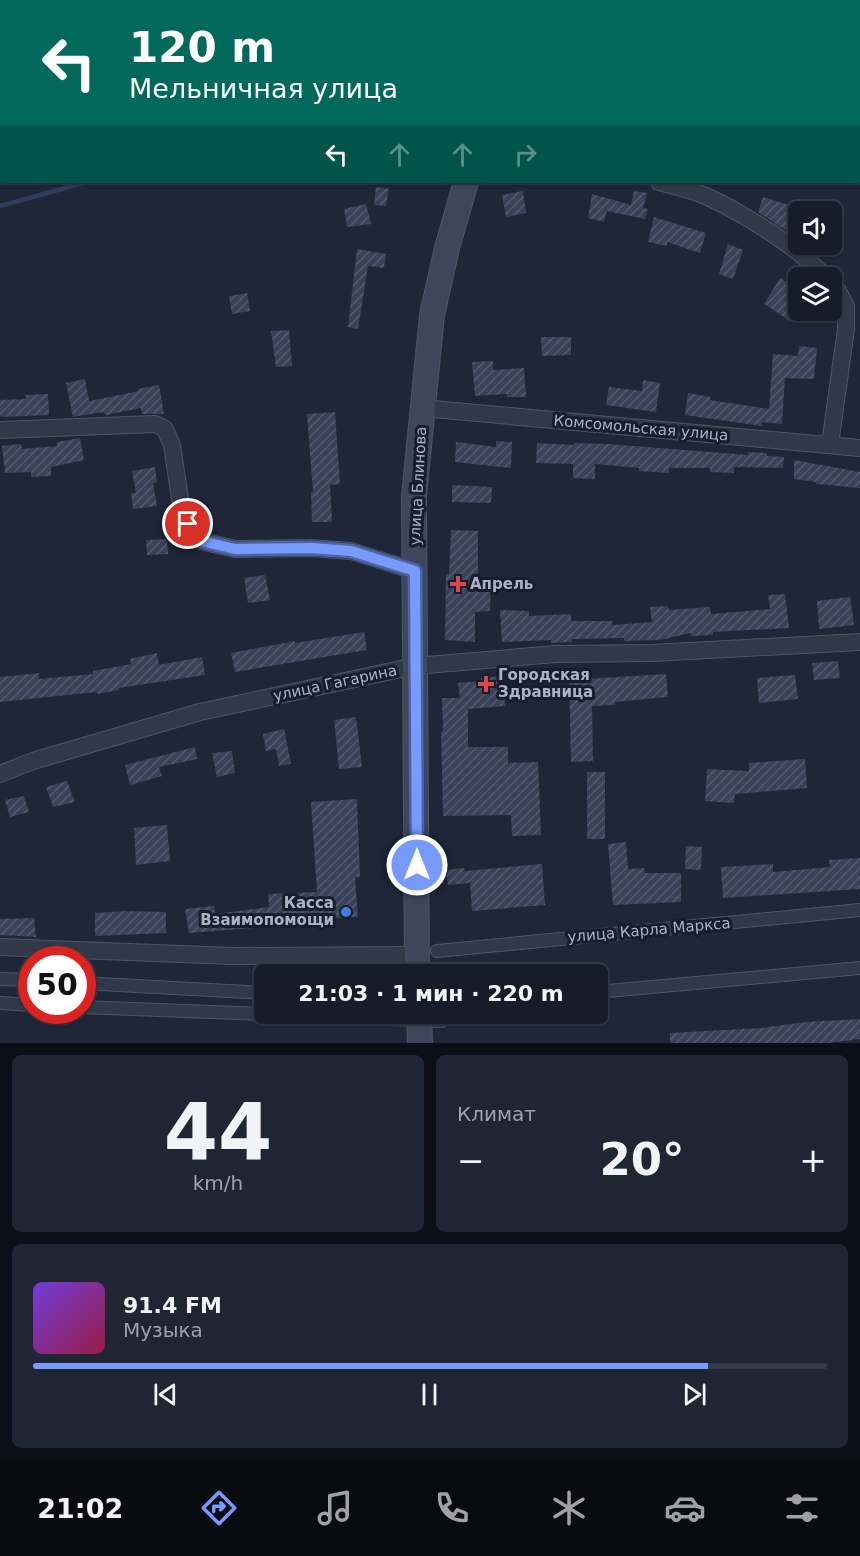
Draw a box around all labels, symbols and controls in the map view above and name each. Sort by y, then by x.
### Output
text: 120 m [129,23,275,72]
icon: left [30,24,108,102]
text: Мельничная улица [129,73,398,104]
icon: left [320,138,353,171]
icon: ahead [383,138,416,171]
icon: ahead [446,138,479,171]
icon: right [509,138,542,171]
map controls [788,201,842,321]
button: sound [788,201,842,255]
button: layers [788,267,842,321]
street label: Комсомольская улица [553,411,729,445]
street label: улица Блинова [406,426,430,546]
pin [162,498,213,549]
icon: arrive [171,507,204,540]
place label: Апрель [470,575,533,593]
marker: Апрель [451,577,465,591]
street label: улица Гагарина [271,661,399,705]
place label: Городская Здравница [498,666,593,701]
marker: Городская Здравница [479,677,493,691]
position arrow [385,833,449,897]
place label: Касса Взаимопомощи [200,894,334,929]
marker: Касса Взаимопомощи [339,905,353,919]
street label: улица Карла Маркса [567,914,731,946]
speed limit sign: 50 [18,946,96,1024]
text: 21:03 · 1 мин · 220 m [298,981,564,1006]
text: 44 [164,1087,272,1177]
text: Климат [457,1102,536,1126]
text: 20° [599,1133,685,1186]
text: − [457,1141,485,1180]
text: + [799,1141,827,1180]
text: km/h [193,1171,243,1195]
text: 91.4 FM [123,1293,222,1318]
text: Музыка [123,1318,203,1342]
icon: previous [149,1378,182,1411]
icon: pause [413,1378,446,1411]
icon: next [678,1378,711,1411]
icon: directions [198,1487,240,1529]
icon: music [314,1487,356,1529]
icon: phone [431,1487,473,1529]
icon: climate [548,1487,590,1529]
icon: car [664,1487,706,1529]
icon: filters [781,1487,823,1529]
text: 21:02 [37,1493,123,1524]

